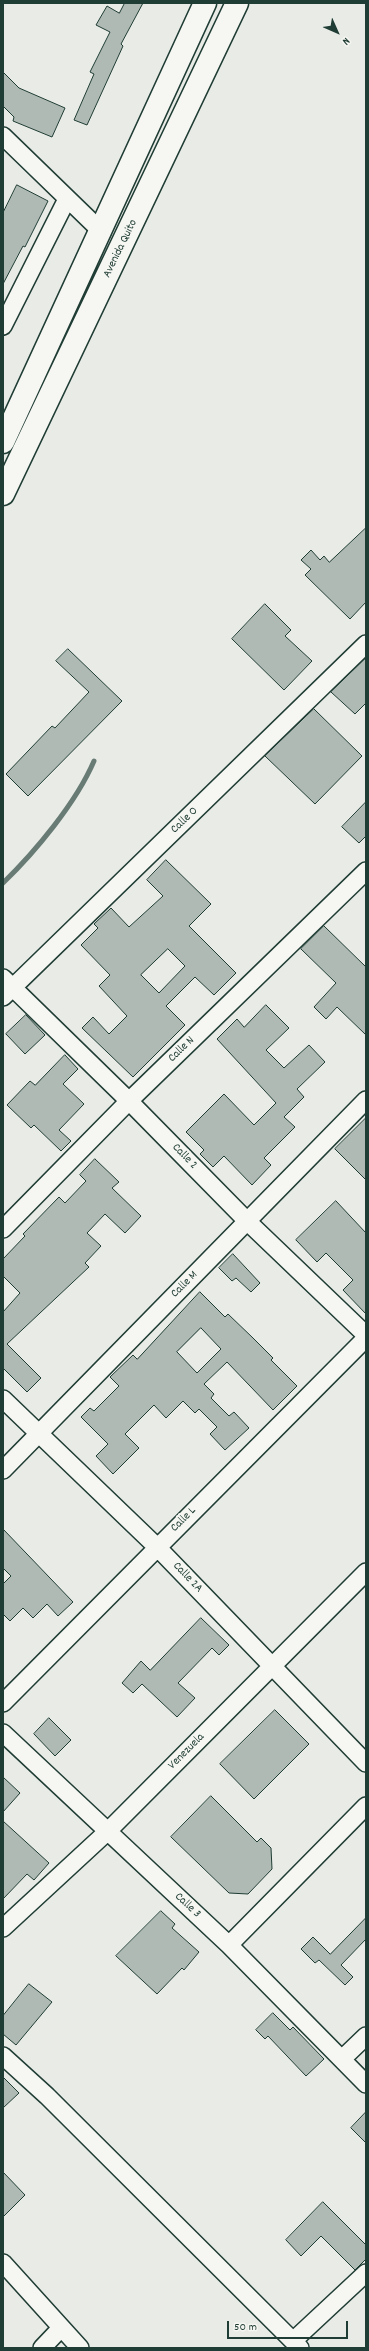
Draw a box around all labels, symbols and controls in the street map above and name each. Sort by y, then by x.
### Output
north arrow [317,12,357,52]
text: N [338,33,353,48]
street label: Avenida Quito [101,218,141,280]
street label: Calle O [168,805,202,837]
street label: Calle N [166,1034,198,1066]
street label: Calle 2 [168,1141,200,1173]
street label: Calle M [168,1268,202,1302]
street label: Calle L [168,1504,200,1536]
street label: Calle 2A [169,1560,205,1596]
street label: Venezuela [166,1731,208,1773]
street label: Calle 3 [171,1890,203,1922]
scale bar [229,2313,350,2339]
text: 50 m [234,2319,257,2336]

